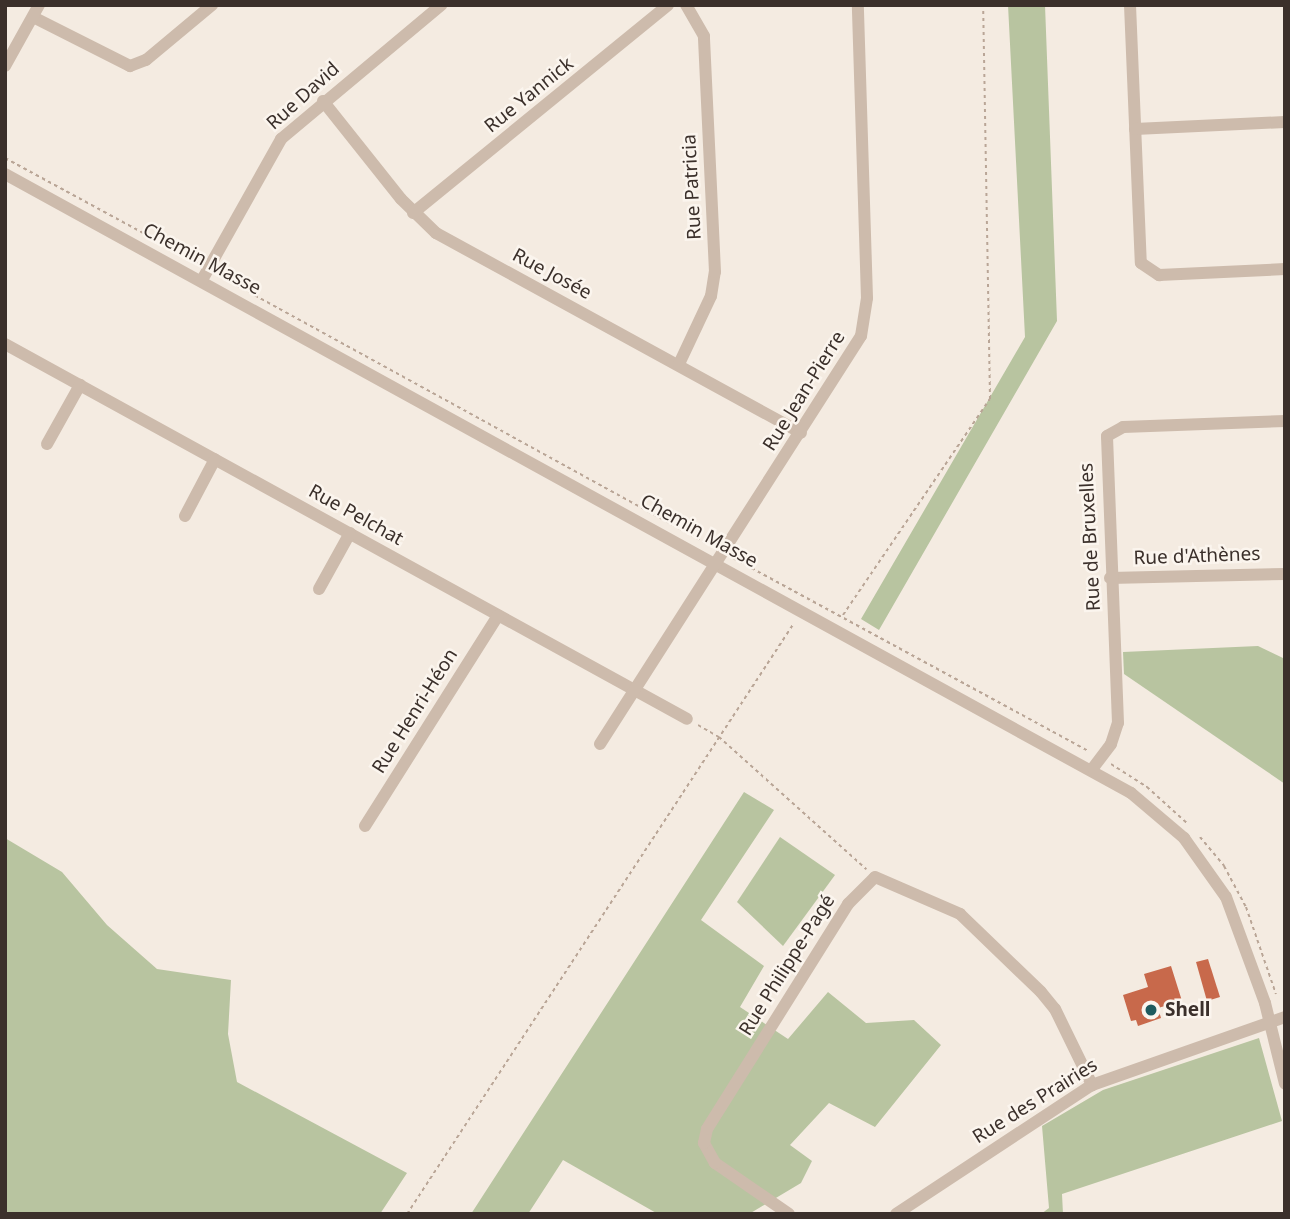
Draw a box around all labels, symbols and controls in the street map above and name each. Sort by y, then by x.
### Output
street label: Rue Yannick [480,52,578,138]
street label: Rue David [262,57,344,135]
street label: Rue Patricia [678,134,706,240]
street label: Chemin Masse [139,218,265,300]
street label: Rue Josée [508,244,596,304]
street label: Rue Jean-Pierre [758,327,850,455]
street label: Rue de Bruxelles [1075,462,1105,612]
street label: Rue Pelchat [305,480,407,550]
street label: Chemin Masse [636,489,762,573]
street label: Rue d'Athènes [1133,542,1261,570]
street label: Rue Henri-Héon [368,644,462,778]
street label: Rue Philippe-Pagé [734,890,840,1040]
place label: Shell [1165,999,1210,1021]
marker: Shell [1143,1002,1159,1018]
street label: Rue des Prairies [968,1054,1102,1148]

